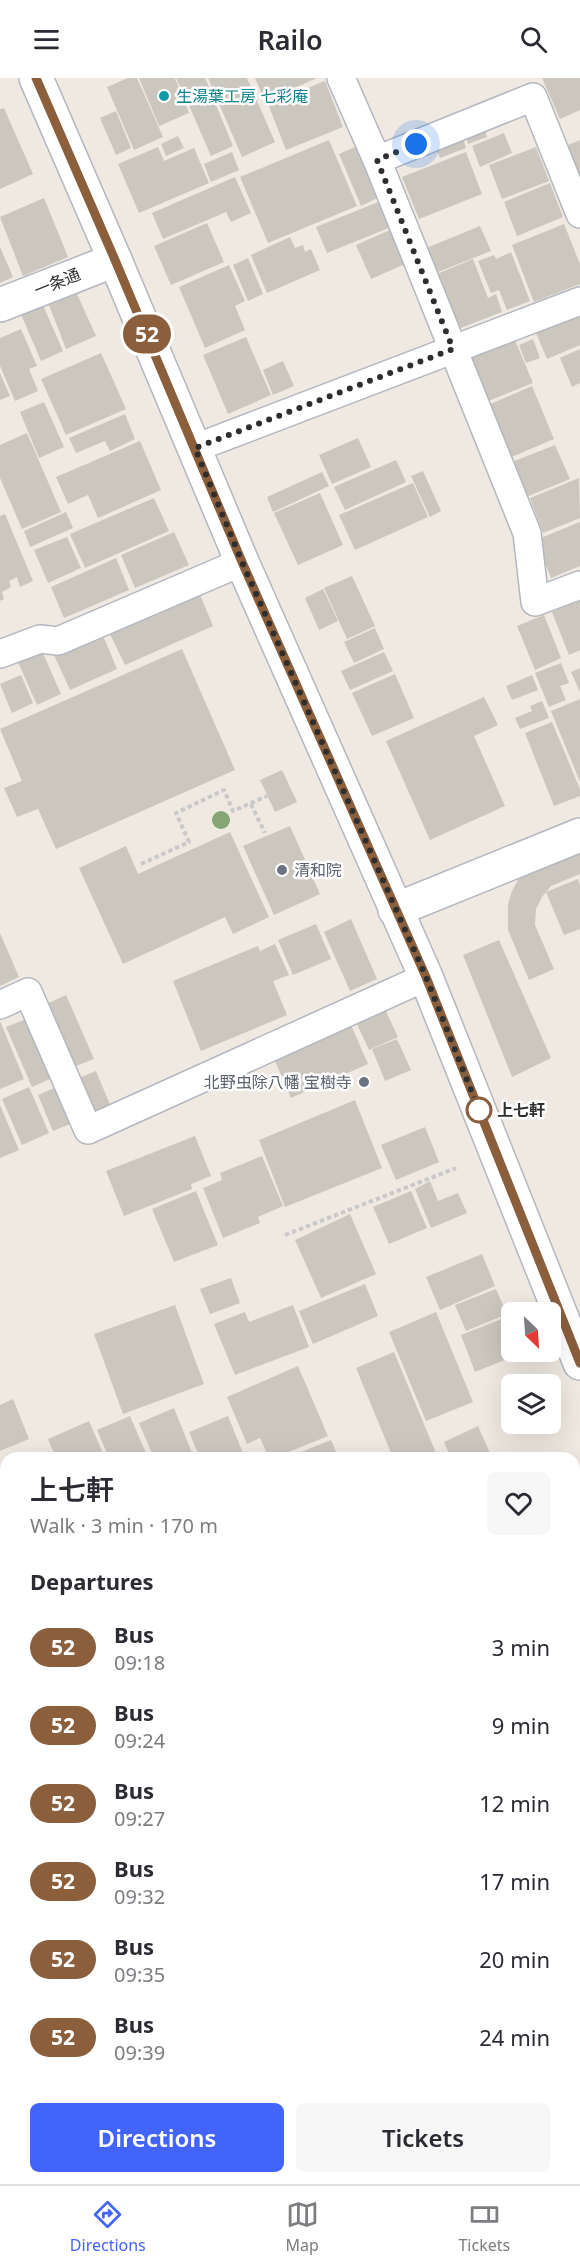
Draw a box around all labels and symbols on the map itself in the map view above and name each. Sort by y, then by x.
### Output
place label: 生湯葉工房 七彩庵 [176,85,308,107]
marker: 生湯葉工房 七彩庵 [157,89,171,103]
your location [401,129,431,159]
street label: 一条通 [31,263,83,301]
line badge: 52 [120,314,174,354]
place label: 清和院 [294,859,342,881]
marker: 清和院 [275,863,289,877]
place label: 北野虫除八幡 宝樹寺 [204,1071,352,1093]
marker: 北野虫除八幡 宝樹寺 [357,1075,371,1089]
marker: 上七軒 [466,1097,492,1123]
place label: 上七軒 [497,1099,545,1121]
north arrow [501,1302,561,1362]

